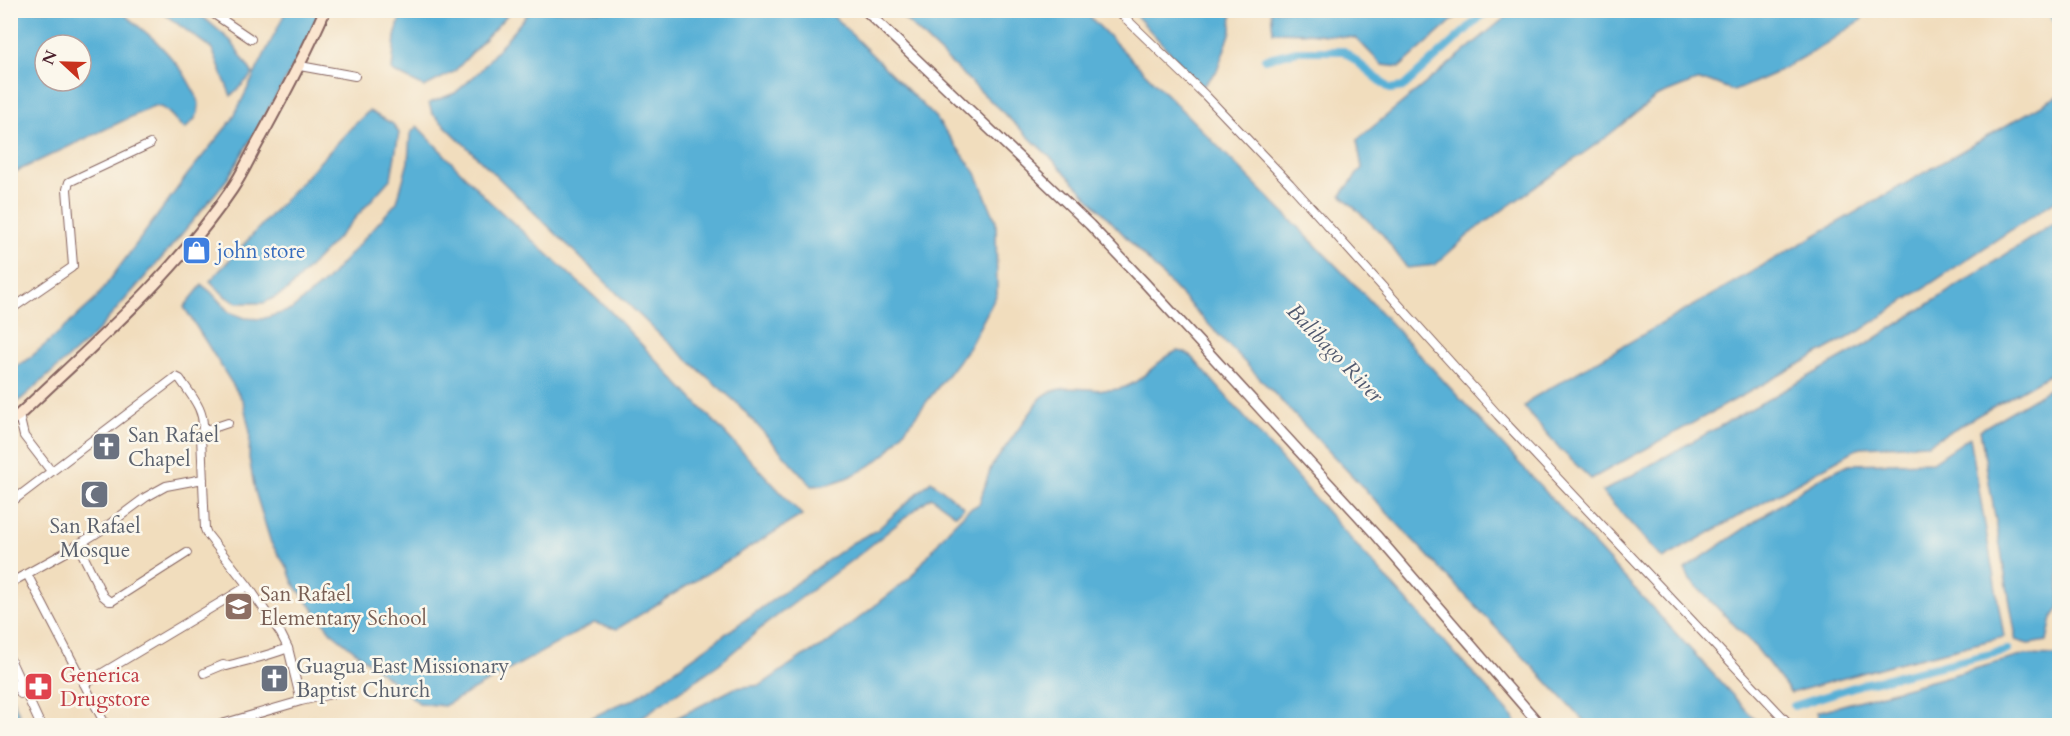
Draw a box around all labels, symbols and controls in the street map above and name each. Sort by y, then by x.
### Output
north arrow [33,33,93,93]
text: N [37,47,63,68]
shop icon: john store [180,235,212,267]
place label: john store [214,237,306,266]
water label: Balibago River [1280,297,1391,410]
place label: San Rafael Chapel [128,421,219,474]
church icon: San Rafael Chapel [91,431,123,463]
mosque icon: San Rafael Mosque [79,479,111,511]
place label: San Rafael Mosque [49,512,141,565]
place label: San Rafael Elementary School [260,580,427,633]
school or university icon: San Rafael Elementary School [223,590,255,622]
place label: Guagua East Missionary Baptist Church [296,652,509,705]
place label: Generica Drugstore [60,661,150,714]
church icon: Guagua East Missionary Baptist Church [259,662,291,694]
pharmacy icon: Generica Drugstore [23,671,55,703]

